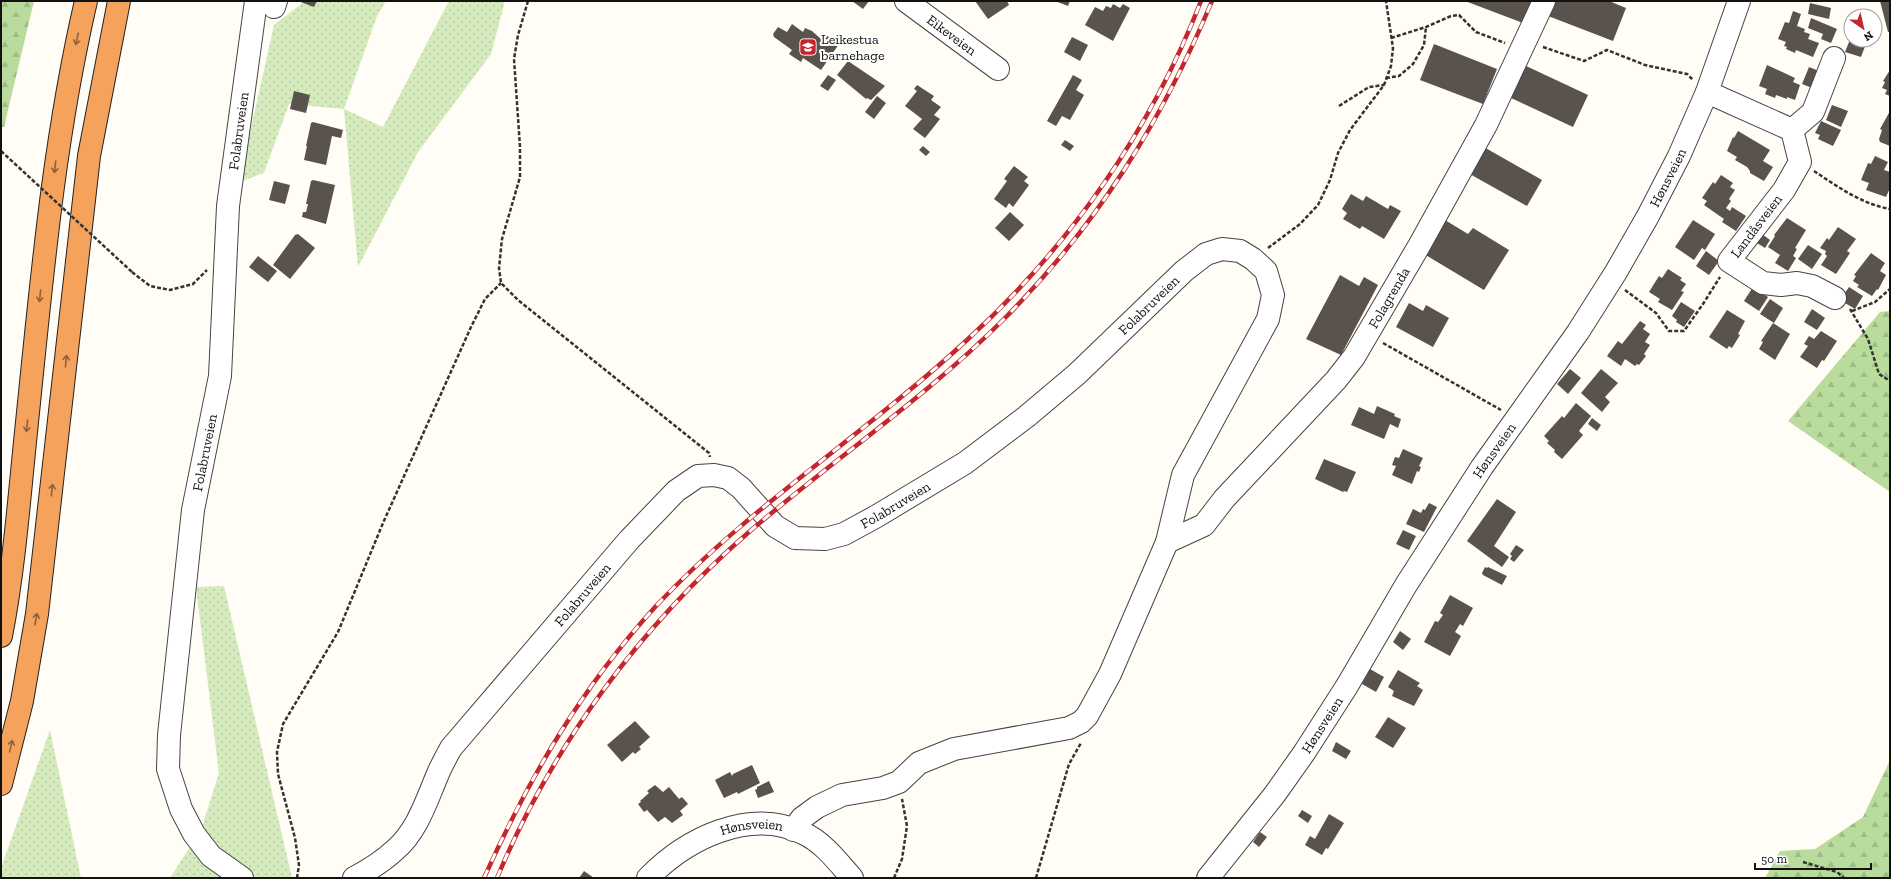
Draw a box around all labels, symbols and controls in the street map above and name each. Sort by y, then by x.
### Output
north arrow [1843,8,1883,48]
street label: Eikeveien [923,11,980,59]
text: N [1861,28,1875,44]
place label: Leikestua barnehage [820,31,885,64]
one-way arrow [72,32,80,45]
school or university icon: Leikestua barnehage [798,37,818,57]
street label: Folabruveien [225,91,252,171]
street label: Hønsveien [1646,146,1690,210]
one-way arrow [51,160,59,173]
street label: Landåsveien [1727,191,1786,261]
street label: Folagrenda [1365,264,1414,331]
street label: Folabruveien [1115,272,1183,339]
one-way arrow [36,289,44,302]
one-way arrow [62,355,70,368]
street label: Folabruveien [189,413,221,493]
one-way arrow [23,419,31,432]
street label: Hønsveien [1469,420,1520,481]
street label: Folabruveien [858,478,934,532]
one-way arrow [48,484,56,497]
street label: Folabruveien [551,560,615,630]
one-way arrow [33,613,41,626]
street label: Hønsveien [1298,694,1347,757]
one-way arrow [7,740,15,753]
street label: Hønsveien [718,816,785,839]
scale bar [1755,845,1871,871]
text: 50 m [1761,852,1788,866]

